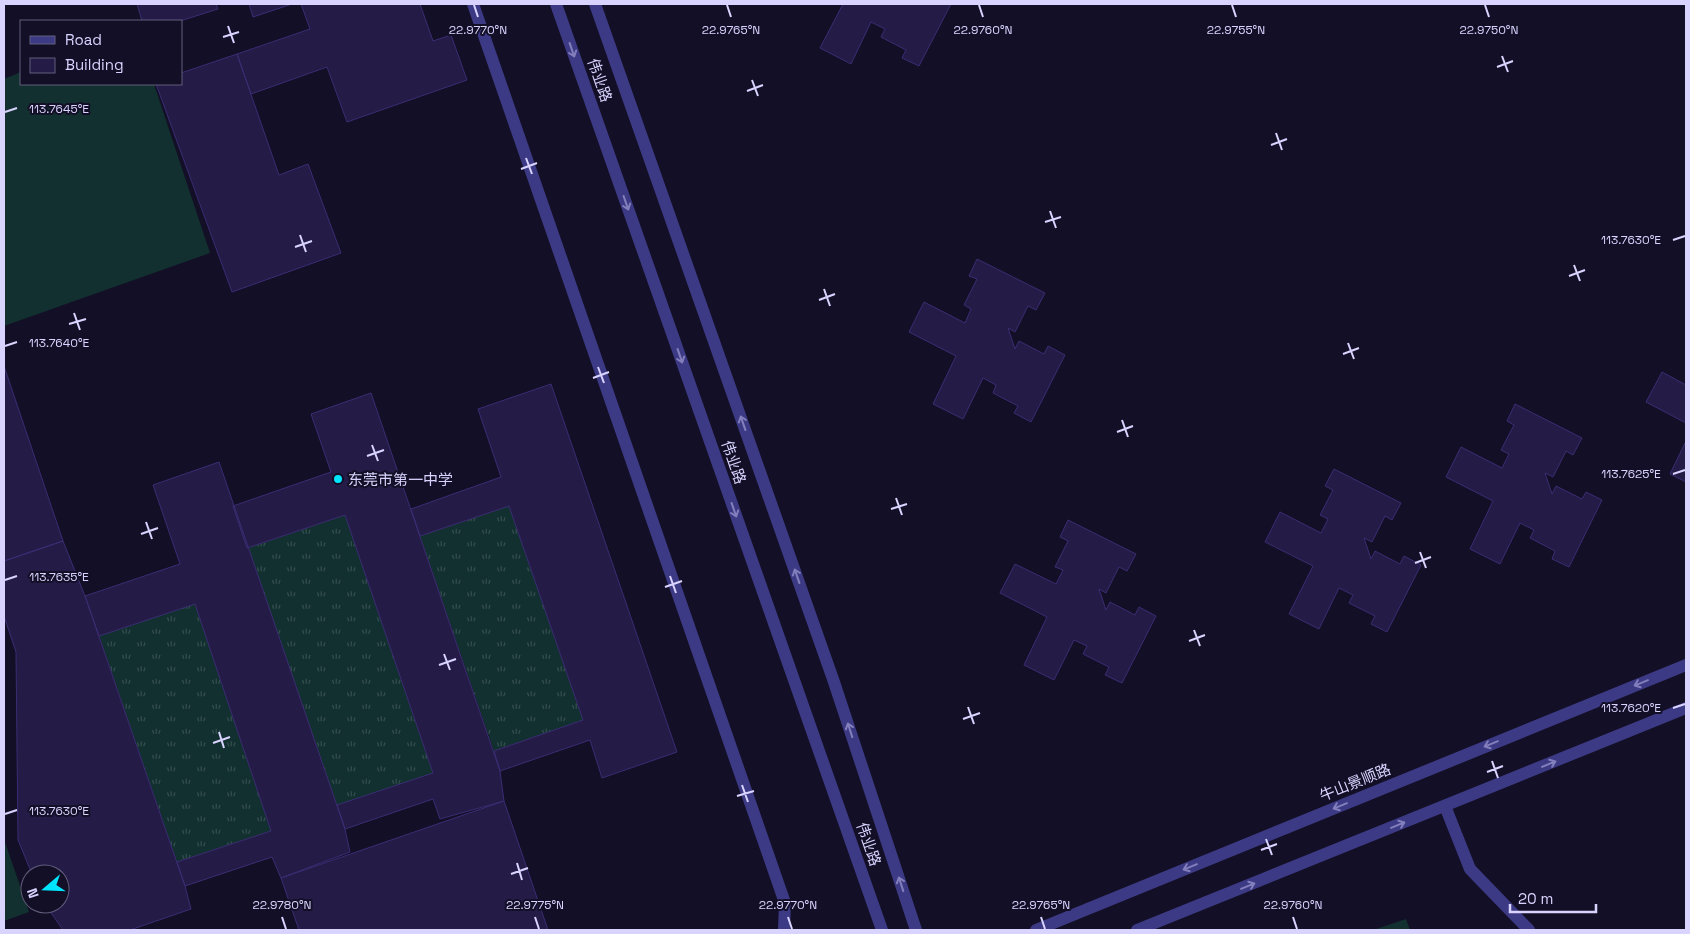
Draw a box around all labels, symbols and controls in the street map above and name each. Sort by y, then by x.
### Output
legend [20,20,182,85]
text: 22.9770°N [449,22,507,38]
text: 22.9765°N [702,22,760,38]
text: 22.9760°N [954,22,1012,38]
text: 22.9755°N [1207,22,1265,38]
text: 22.9750°N [1460,22,1518,38]
text: Road [65,30,102,49]
one-way arrow [568,41,577,57]
text: Building [65,55,124,74]
street label: 伟业路 [584,56,616,104]
text: 113.7645°E [29,101,89,117]
one-way arrow [622,195,631,210]
text: 113.7630°E [1601,232,1661,248]
text: 113.7640°E [29,335,89,351]
one-way arrow [676,348,685,364]
one-way arrow [738,415,747,431]
street label: 伟业路 [718,438,750,486]
text: 113.7625°E [1601,466,1661,482]
place label: 东莞市第一中学 [348,470,453,489]
marker: 东莞市第一中学 [332,473,344,485]
one-way arrow [730,501,739,517]
text: 113.7635°E [29,569,89,585]
one-way arrow [792,569,801,584]
one-way arrow [1634,679,1649,688]
text: 113.7620°E [1601,700,1661,716]
one-way arrow [845,722,854,738]
one-way arrow [1484,740,1499,750]
street label: 牛山景顺路 [1317,759,1393,805]
one-way arrow [1541,759,1556,768]
one-way arrow [1333,802,1348,811]
text: 113.7630°E [29,803,89,819]
one-way arrow [1390,819,1405,829]
street label: 伟业路 [853,820,885,868]
one-way arrow [1183,863,1198,873]
north arrow [20,864,70,914]
one-way arrow [895,876,905,892]
one-way arrow [1240,880,1255,889]
scale bar [1510,882,1596,914]
text: N [23,886,43,901]
text: 20 m [1518,889,1553,908]
text: 22.9780°N [252,897,312,913]
text: 22.9775°N [506,897,564,913]
text: 22.9770°N [759,897,817,913]
text: 22.9765°N [1012,897,1070,913]
text: 22.9760°N [1264,897,1322,913]

